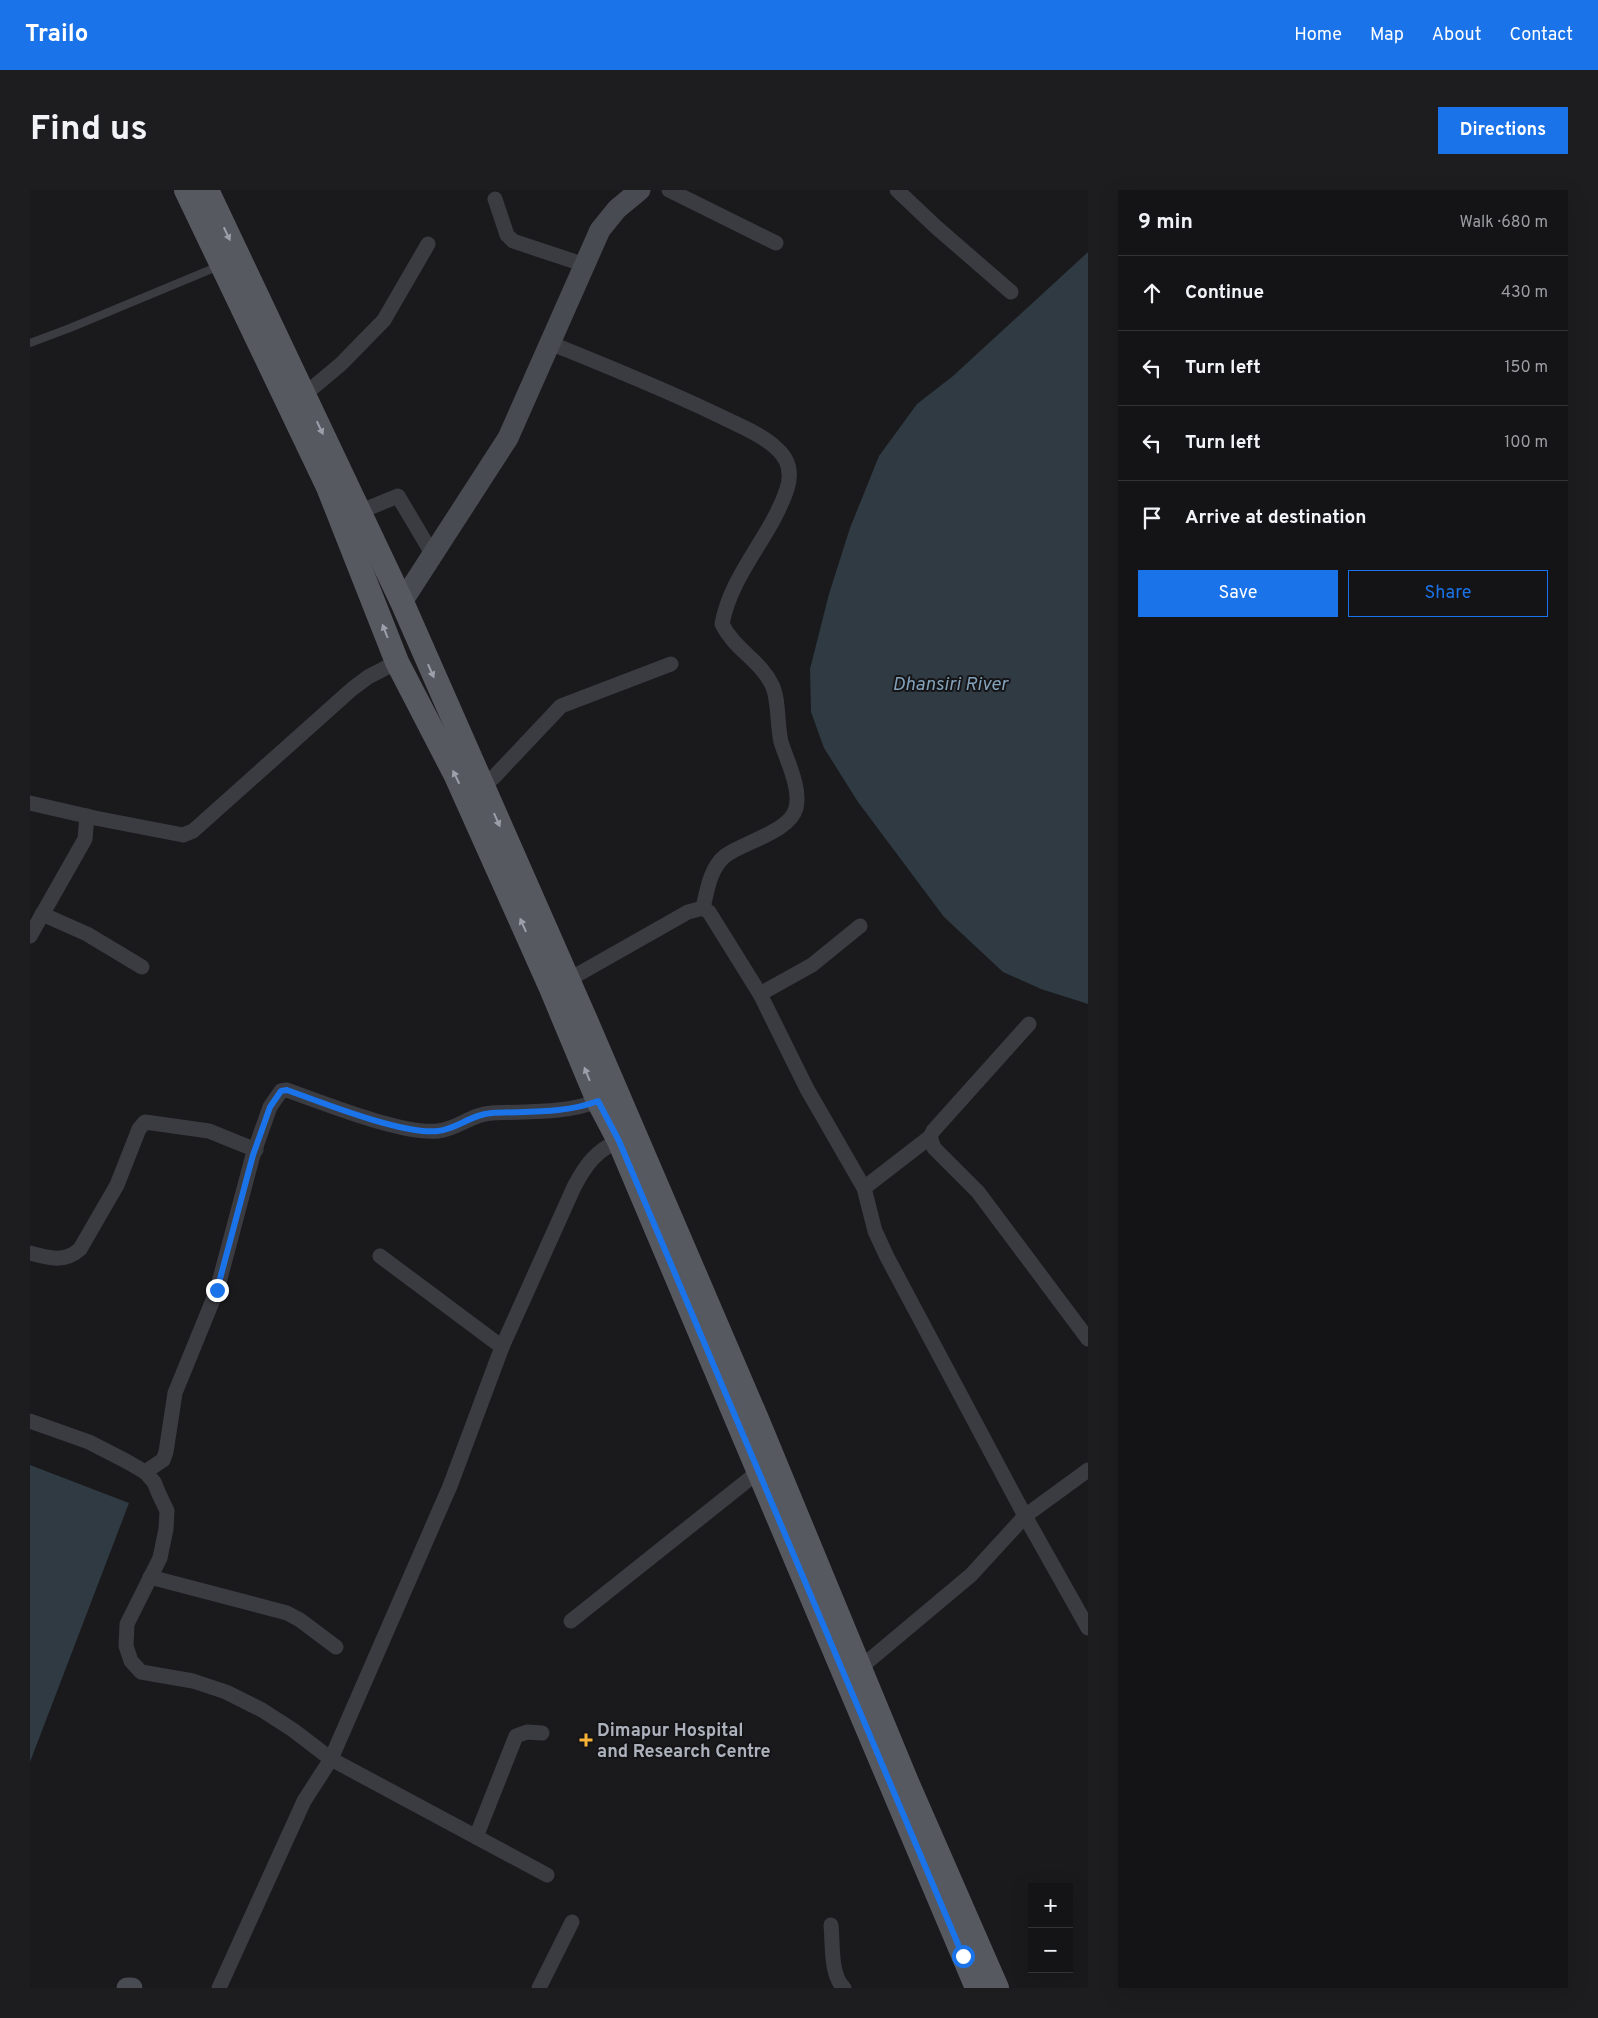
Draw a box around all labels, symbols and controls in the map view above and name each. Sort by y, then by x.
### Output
text: Trailo [25,20,88,50]
text: Home [1294,24,1342,47]
text: Map [1370,24,1404,47]
text: About [1432,24,1481,47]
text: Contact [1509,24,1573,47]
button: Directions [1438,107,1568,154]
text: Find us [30,108,148,152]
text: 9 min [1138,209,1193,236]
text: Walk · 680 m [1460,213,1548,233]
one-way arrow [224,227,232,241]
icon: ahead [1138,279,1166,307]
text: Continue [1185,281,1264,305]
text: 430 m [1501,283,1548,303]
icon: left [1138,354,1166,382]
text: Turn left [1185,356,1261,380]
text: 150 m [1505,358,1548,378]
one-way arrow [316,421,324,435]
icon: left [1138,429,1166,457]
text: Turn left [1185,431,1261,455]
text: 100 m [1504,433,1548,453]
icon: arrive [1138,504,1166,532]
text: Arrive at destination [1185,506,1366,530]
button: Save [1138,570,1338,617]
button: Share [1348,570,1548,617]
one-way arrow [380,624,388,638]
one-way arrow [428,664,436,678]
water label: Dhansiri River [892,673,1010,697]
one-way arrow [452,769,461,784]
one-way arrow [494,813,502,827]
one-way arrow [518,918,526,932]
one-way arrow [582,1067,590,1081]
route end [206,1279,229,1302]
place label: Dimapur Hospital and Research Centre [597,1720,770,1764]
marker: Dimapur Hospital and Research Centre [579,1733,593,1747]
map controls [1028,1883,1073,1973]
button: + [1028,1883,1073,1928]
button: − [1028,1928,1073,1973]
route start [952,1945,975,1968]

